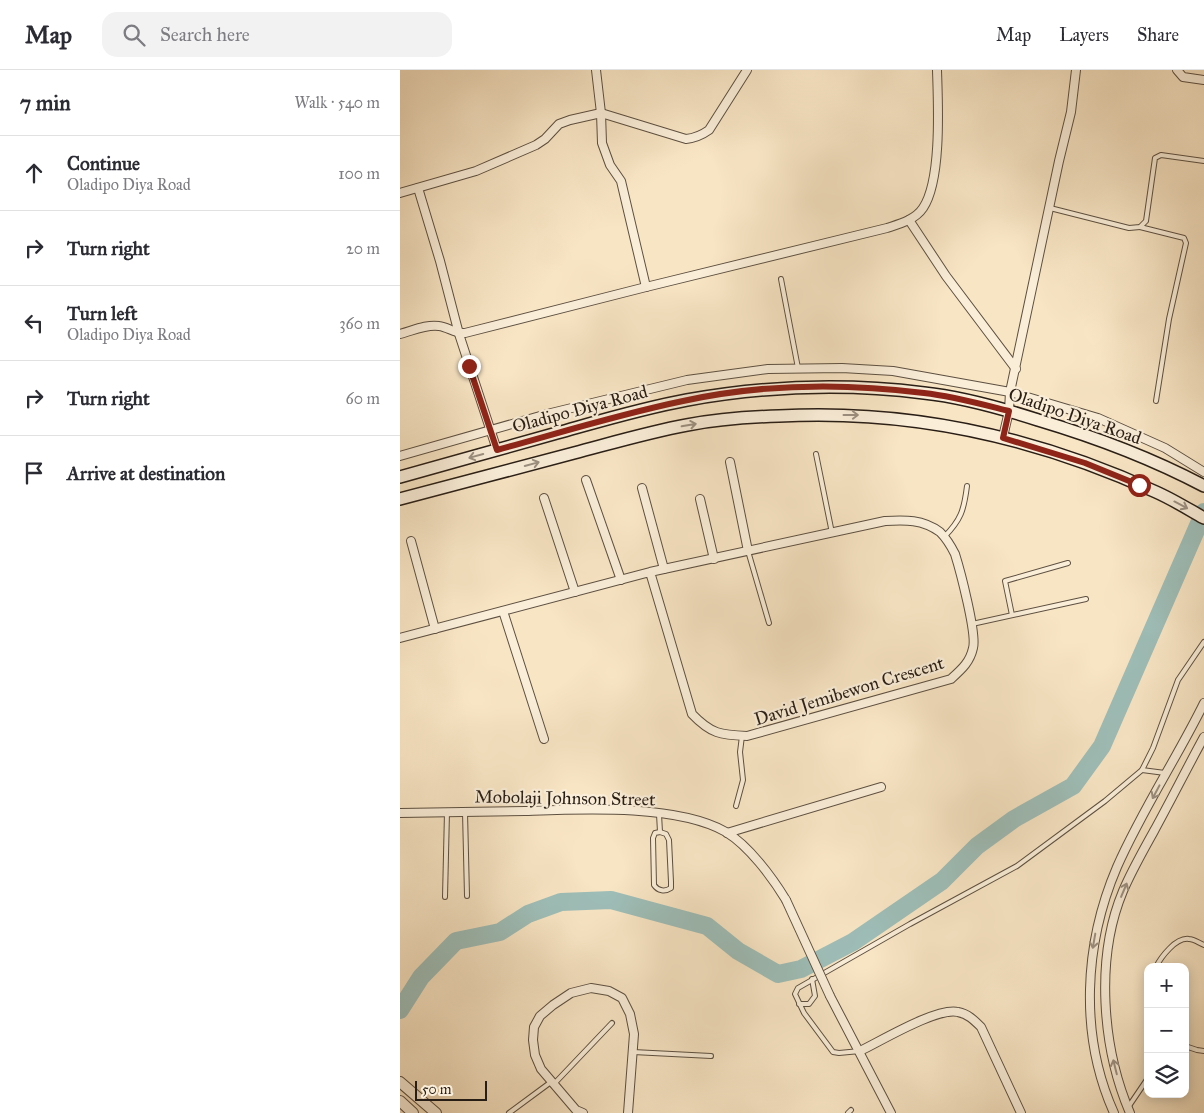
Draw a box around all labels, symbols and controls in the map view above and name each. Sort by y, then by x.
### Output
search box [102,12,452,57]
text: Map [25,20,72,50]
icon: search [120,21,148,49]
text: Search here [160,23,250,46]
text: Map [996,24,1031,46]
text: Layers [1059,24,1109,46]
text: Share [1137,24,1179,46]
text: 7 min [20,90,71,116]
text: Walk · 540 m [295,93,380,112]
text: Continue [67,152,140,175]
icon: ahead [20,159,48,187]
text: 100 m [338,164,380,183]
text: Oladipo Diya Road [67,175,191,194]
icon: right [20,234,48,262]
text: Turn right [67,237,150,260]
text: 20 m [346,239,380,258]
text: Turn left [67,302,137,325]
icon: left [20,309,48,337]
text: 360 m [339,314,380,333]
text: Oladipo Diya Road [67,325,191,344]
route end [458,355,481,378]
street label: Oladipo Diya Road [510,380,650,438]
street label: Oladipo Diya Road [1006,383,1144,449]
icon: right [20,384,48,412]
text: Turn right [67,387,150,410]
text: 60 m [346,389,380,408]
one-way arrow [843,410,859,420]
one-way arrow [681,420,697,430]
one-way arrow [469,452,485,461]
icon: arrive [20,459,48,487]
one-way arrow [523,459,539,469]
text: Arrive at destination [67,462,225,485]
route start [1128,474,1151,497]
one-way arrow [1173,500,1188,510]
street label: David Jemibewon Crescent [751,651,947,731]
one-way arrow [1150,784,1160,798]
street label: Mobolaji Johnson Street [474,785,656,812]
one-way arrow [1119,883,1129,898]
one-way arrow [1089,933,1099,949]
map controls [1144,963,1189,1098]
button: + [1144,963,1189,1008]
button: − [1144,1008,1189,1053]
button: layers [1144,1053,1189,1098]
one-way arrow [1109,1059,1119,1075]
scale bar [415,1078,488,1101]
text: 50 m [422,1081,451,1098]

